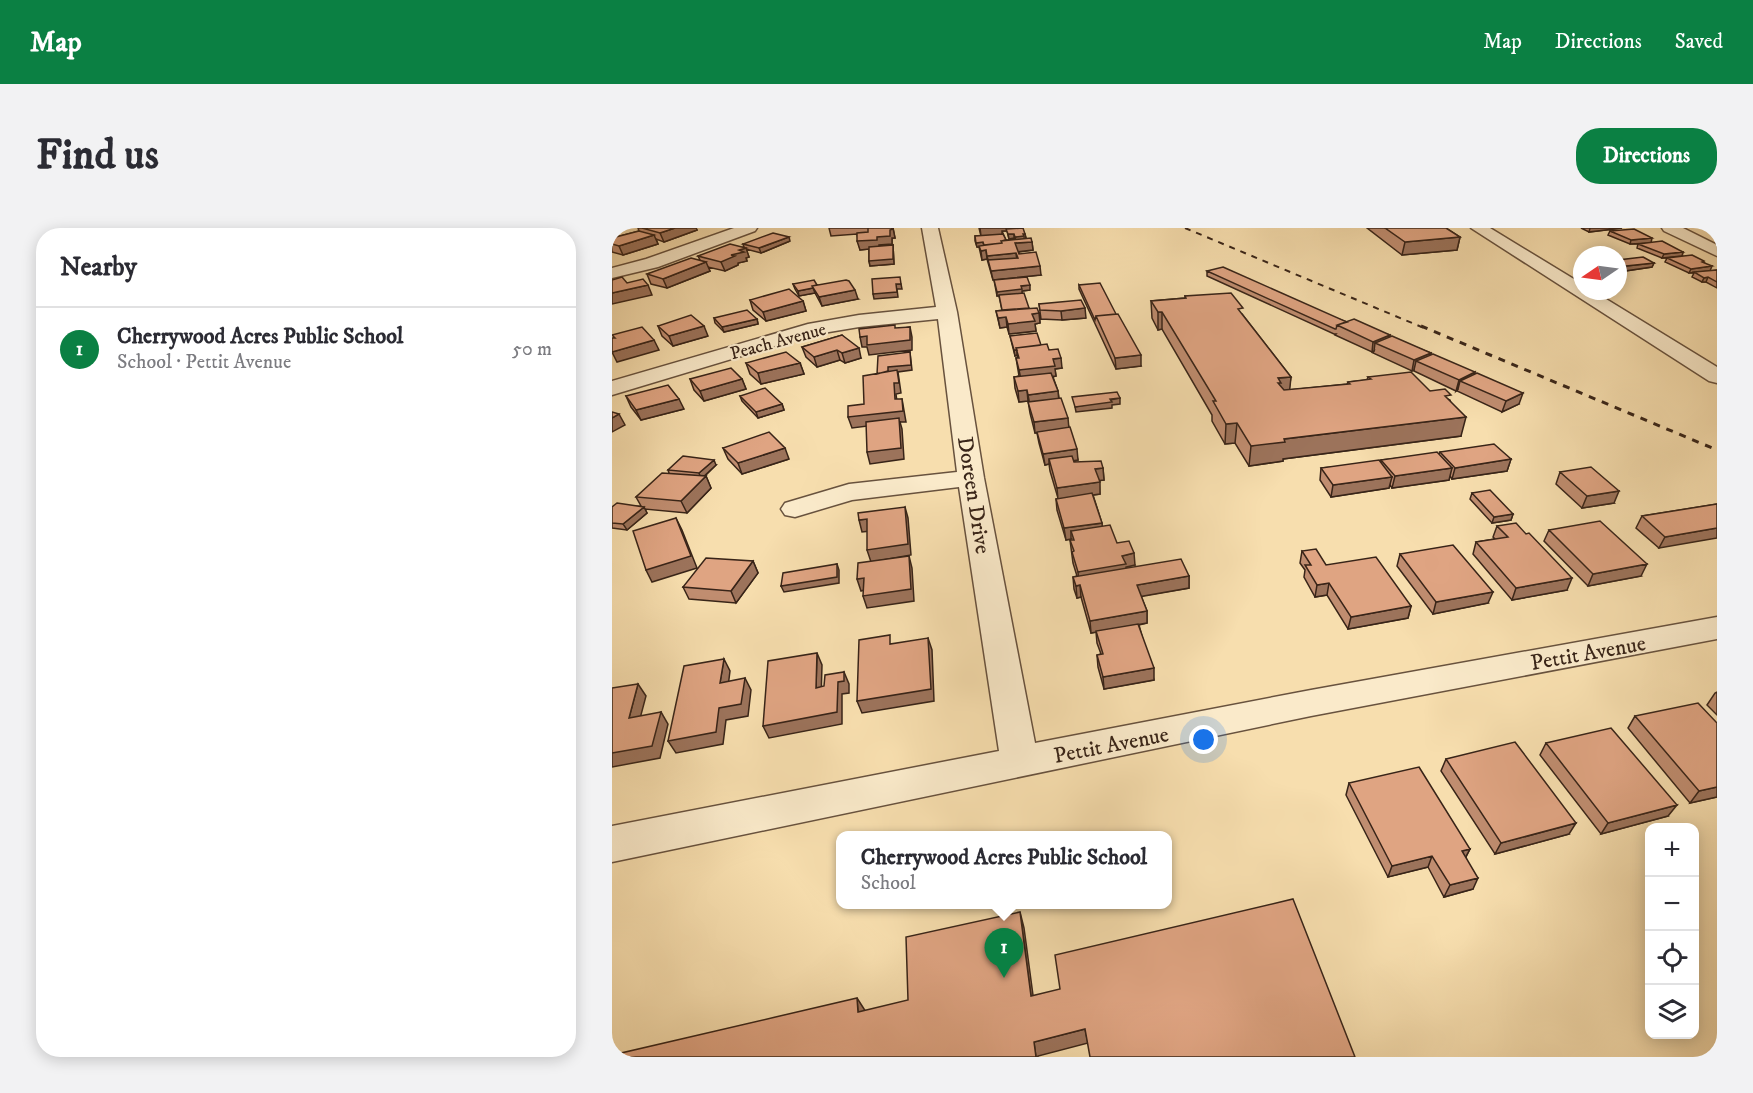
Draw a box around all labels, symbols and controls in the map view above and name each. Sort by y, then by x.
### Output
text: Map [30,25,82,60]
text: Map [1483,29,1522,55]
text: Directions [1555,29,1642,55]
text: Saved [1675,29,1723,55]
button: Directions [1576,128,1717,184]
text: Find us [36,130,159,182]
north arrow [1573,246,1627,300]
text: Nearby [60,251,137,284]
street label: Peach Avenue [728,319,829,365]
text: Cherrywood Acres Public School [117,323,403,350]
text: 1 [76,337,83,362]
text: 50 m [512,337,552,362]
text: School · Pettit Avenue [117,350,291,375]
street label: Doreen Drive [951,435,996,556]
street label: Pettit Avenue [1529,630,1648,677]
street label: Pettit Avenue [1052,721,1171,770]
your location [1189,725,1218,754]
map controls [1645,823,1699,1039]
button: + [1645,823,1699,877]
popup [836,831,1172,909]
text: Cherrywood Acres Public School [861,844,1147,871]
text: School [861,871,916,896]
button: − [1645,877,1699,931]
pin: 1 [984,928,1024,978]
button: locate [1645,931,1699,985]
button: layers [1645,985,1699,1039]

